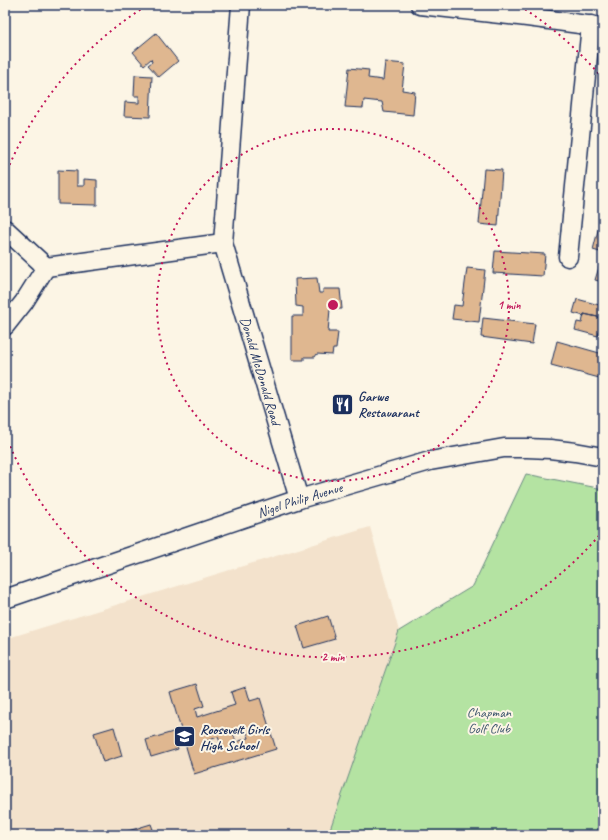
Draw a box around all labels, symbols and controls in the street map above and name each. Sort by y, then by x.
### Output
text: 1 min [498,297,521,313]
centre of rings [326,298,340,312]
street label: Donald McDonald Road [237,315,286,429]
place label: Garwe Restauarant [358,388,421,421]
restaurant icon: Garwe Restauarant [329,391,355,417]
street label: Nigel Philip Avenue [255,478,346,521]
text: 2 min [322,649,345,665]
park label: Chapman Golf Club [467,704,512,737]
place label: Roosevelt Girls High School [200,721,271,754]
school or university icon: Roosevelt Girls High School [171,724,197,750]

